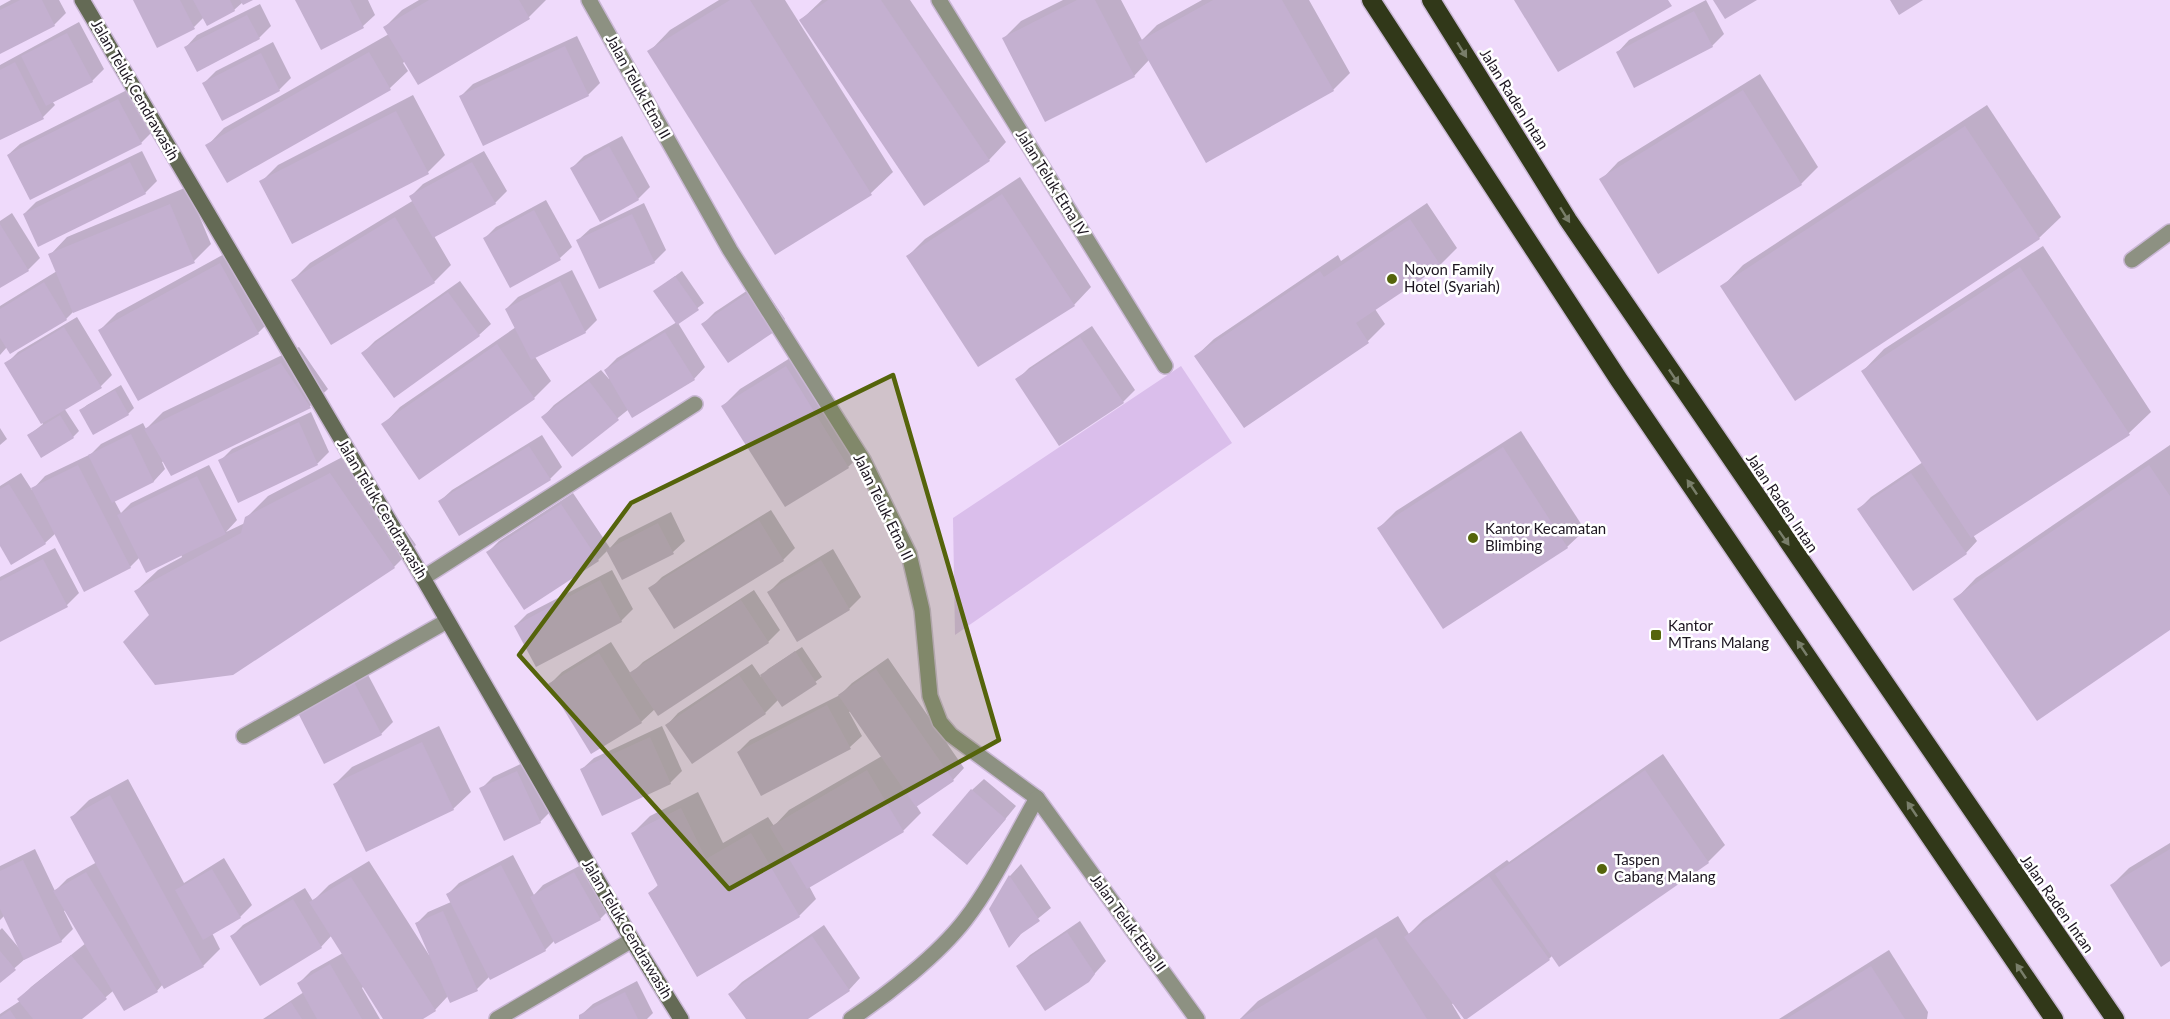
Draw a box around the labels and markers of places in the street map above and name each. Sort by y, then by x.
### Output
place label: Novon Family Hotel (Syariah) [1404,260,1500,295]
marker: Novon Family Hotel (Syariah) [1385,272,1399,286]
place label: Kantor Kecamatan Blimbing [1485,519,1606,554]
marker: Kantor Kecamatan Blimbing [1466,531,1480,545]
place label: Kantor MTrans Malang [1668,616,1769,651]
marker: Kantor MTrans Malang [1649,628,1663,642]
place label: Taspen Cabang Malang [1614,850,1716,885]
marker: Taspen Cabang Malang [1595,862,1609,876]

